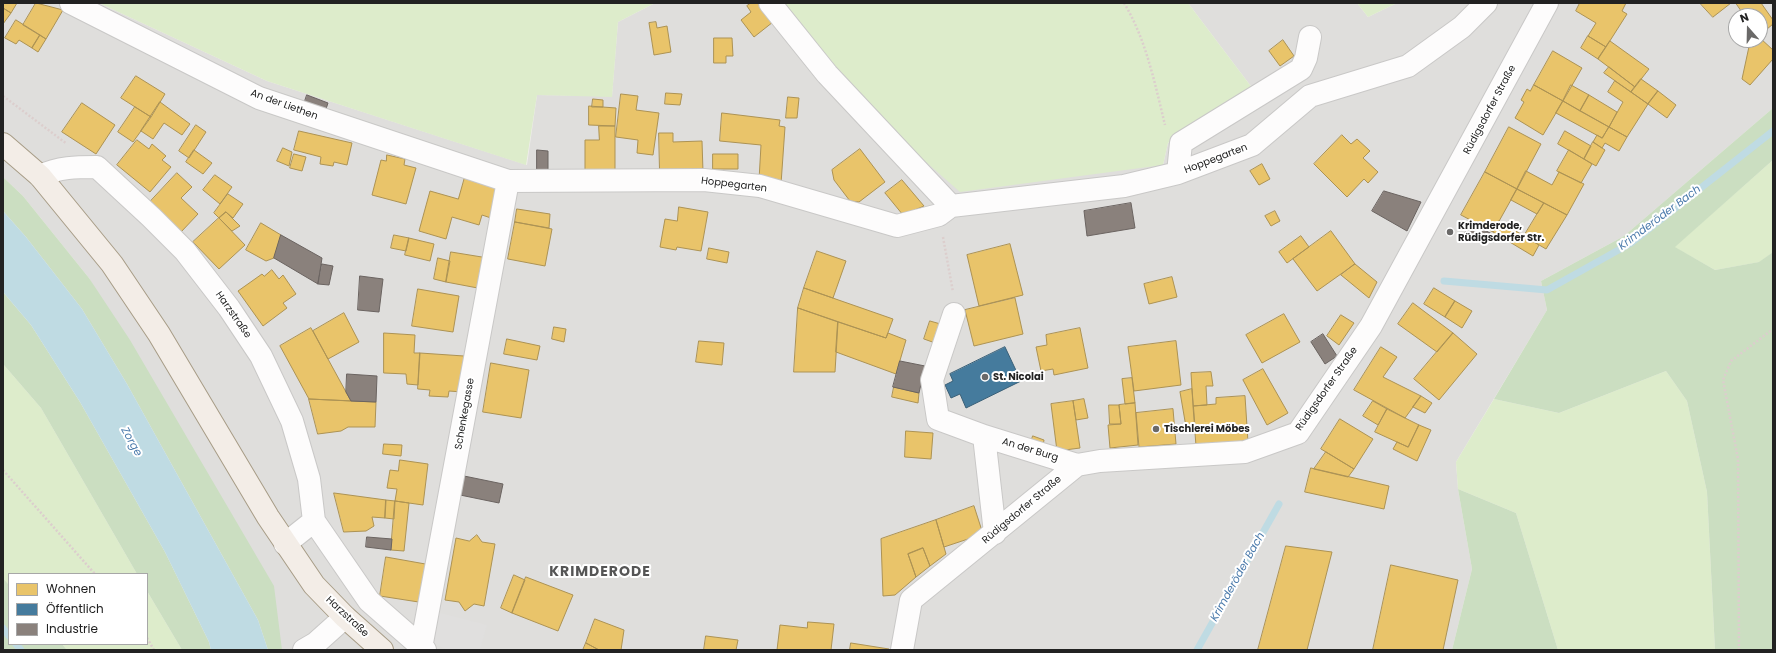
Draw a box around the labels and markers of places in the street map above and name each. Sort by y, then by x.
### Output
place label: Krimderode, Rüdigsdorfer Str. [1458,220,1544,244]
marker: Krimderode, Rüdigsdorfer Str. [1445,227,1455,237]
place label: St. Nicolai [993,371,1044,383]
marker: St. Nicolai [980,372,990,382]
place label: Tischlerei Möbes [1164,423,1250,435]
marker: Tischlerei Möbes [1151,424,1161,434]

